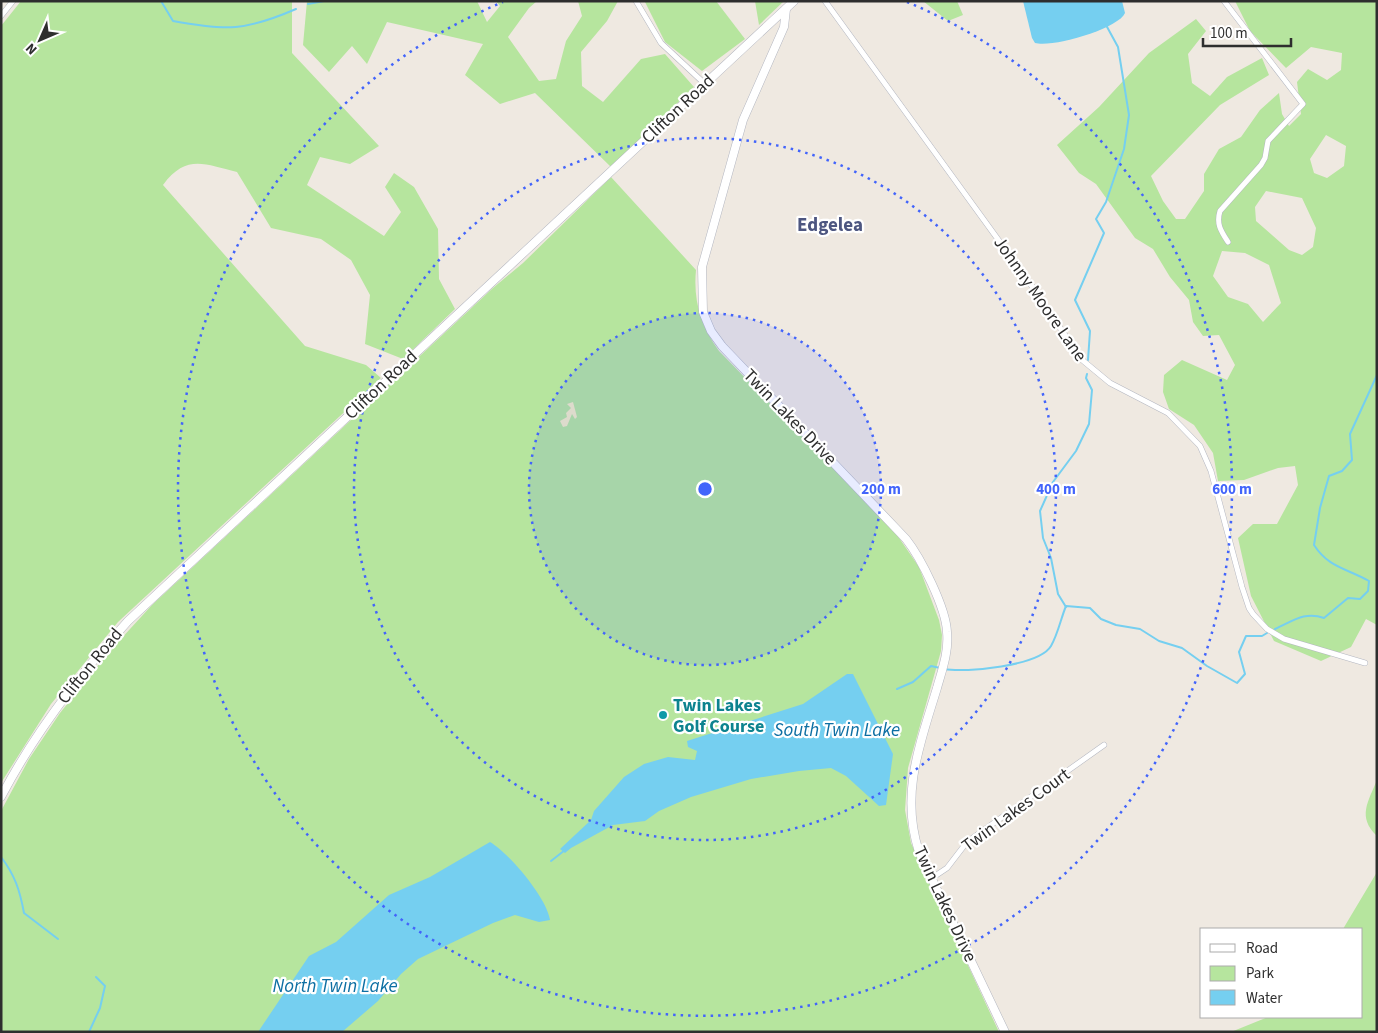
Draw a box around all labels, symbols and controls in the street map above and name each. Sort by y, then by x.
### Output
north arrow [15,15,65,65]
scale bar [1203,15,1290,47]
text: 100 m [1210,23,1248,44]
text: N [21,38,42,59]
street label: Clifton Road [636,69,720,149]
district label: Edgelea [797,212,863,239]
street label: Johnny Moore Lane [987,231,1093,367]
street label: Clifton Road [339,345,423,425]
street label: Twin Lakes Drive [737,363,843,471]
text: 200 m [861,479,901,500]
text: 400 m [1036,479,1076,500]
text: 600 m [1212,479,1252,500]
centre of rings [696,480,714,498]
street label: Clifton Road [51,623,129,709]
place label: Twin Lakes Golf Course [673,693,764,739]
marker: Twin Lakes Golf Course [657,709,669,721]
water label: South Twin Lake [774,717,900,744]
street label: Twin Lakes Court [957,762,1075,858]
street label: Twin Lakes Drive [907,842,983,966]
legend [1200,928,1363,1018]
text: Road [1246,938,1278,959]
text: Park [1246,963,1275,984]
water label: North Twin Lake [272,973,398,1000]
text: Water [1246,988,1283,1009]

